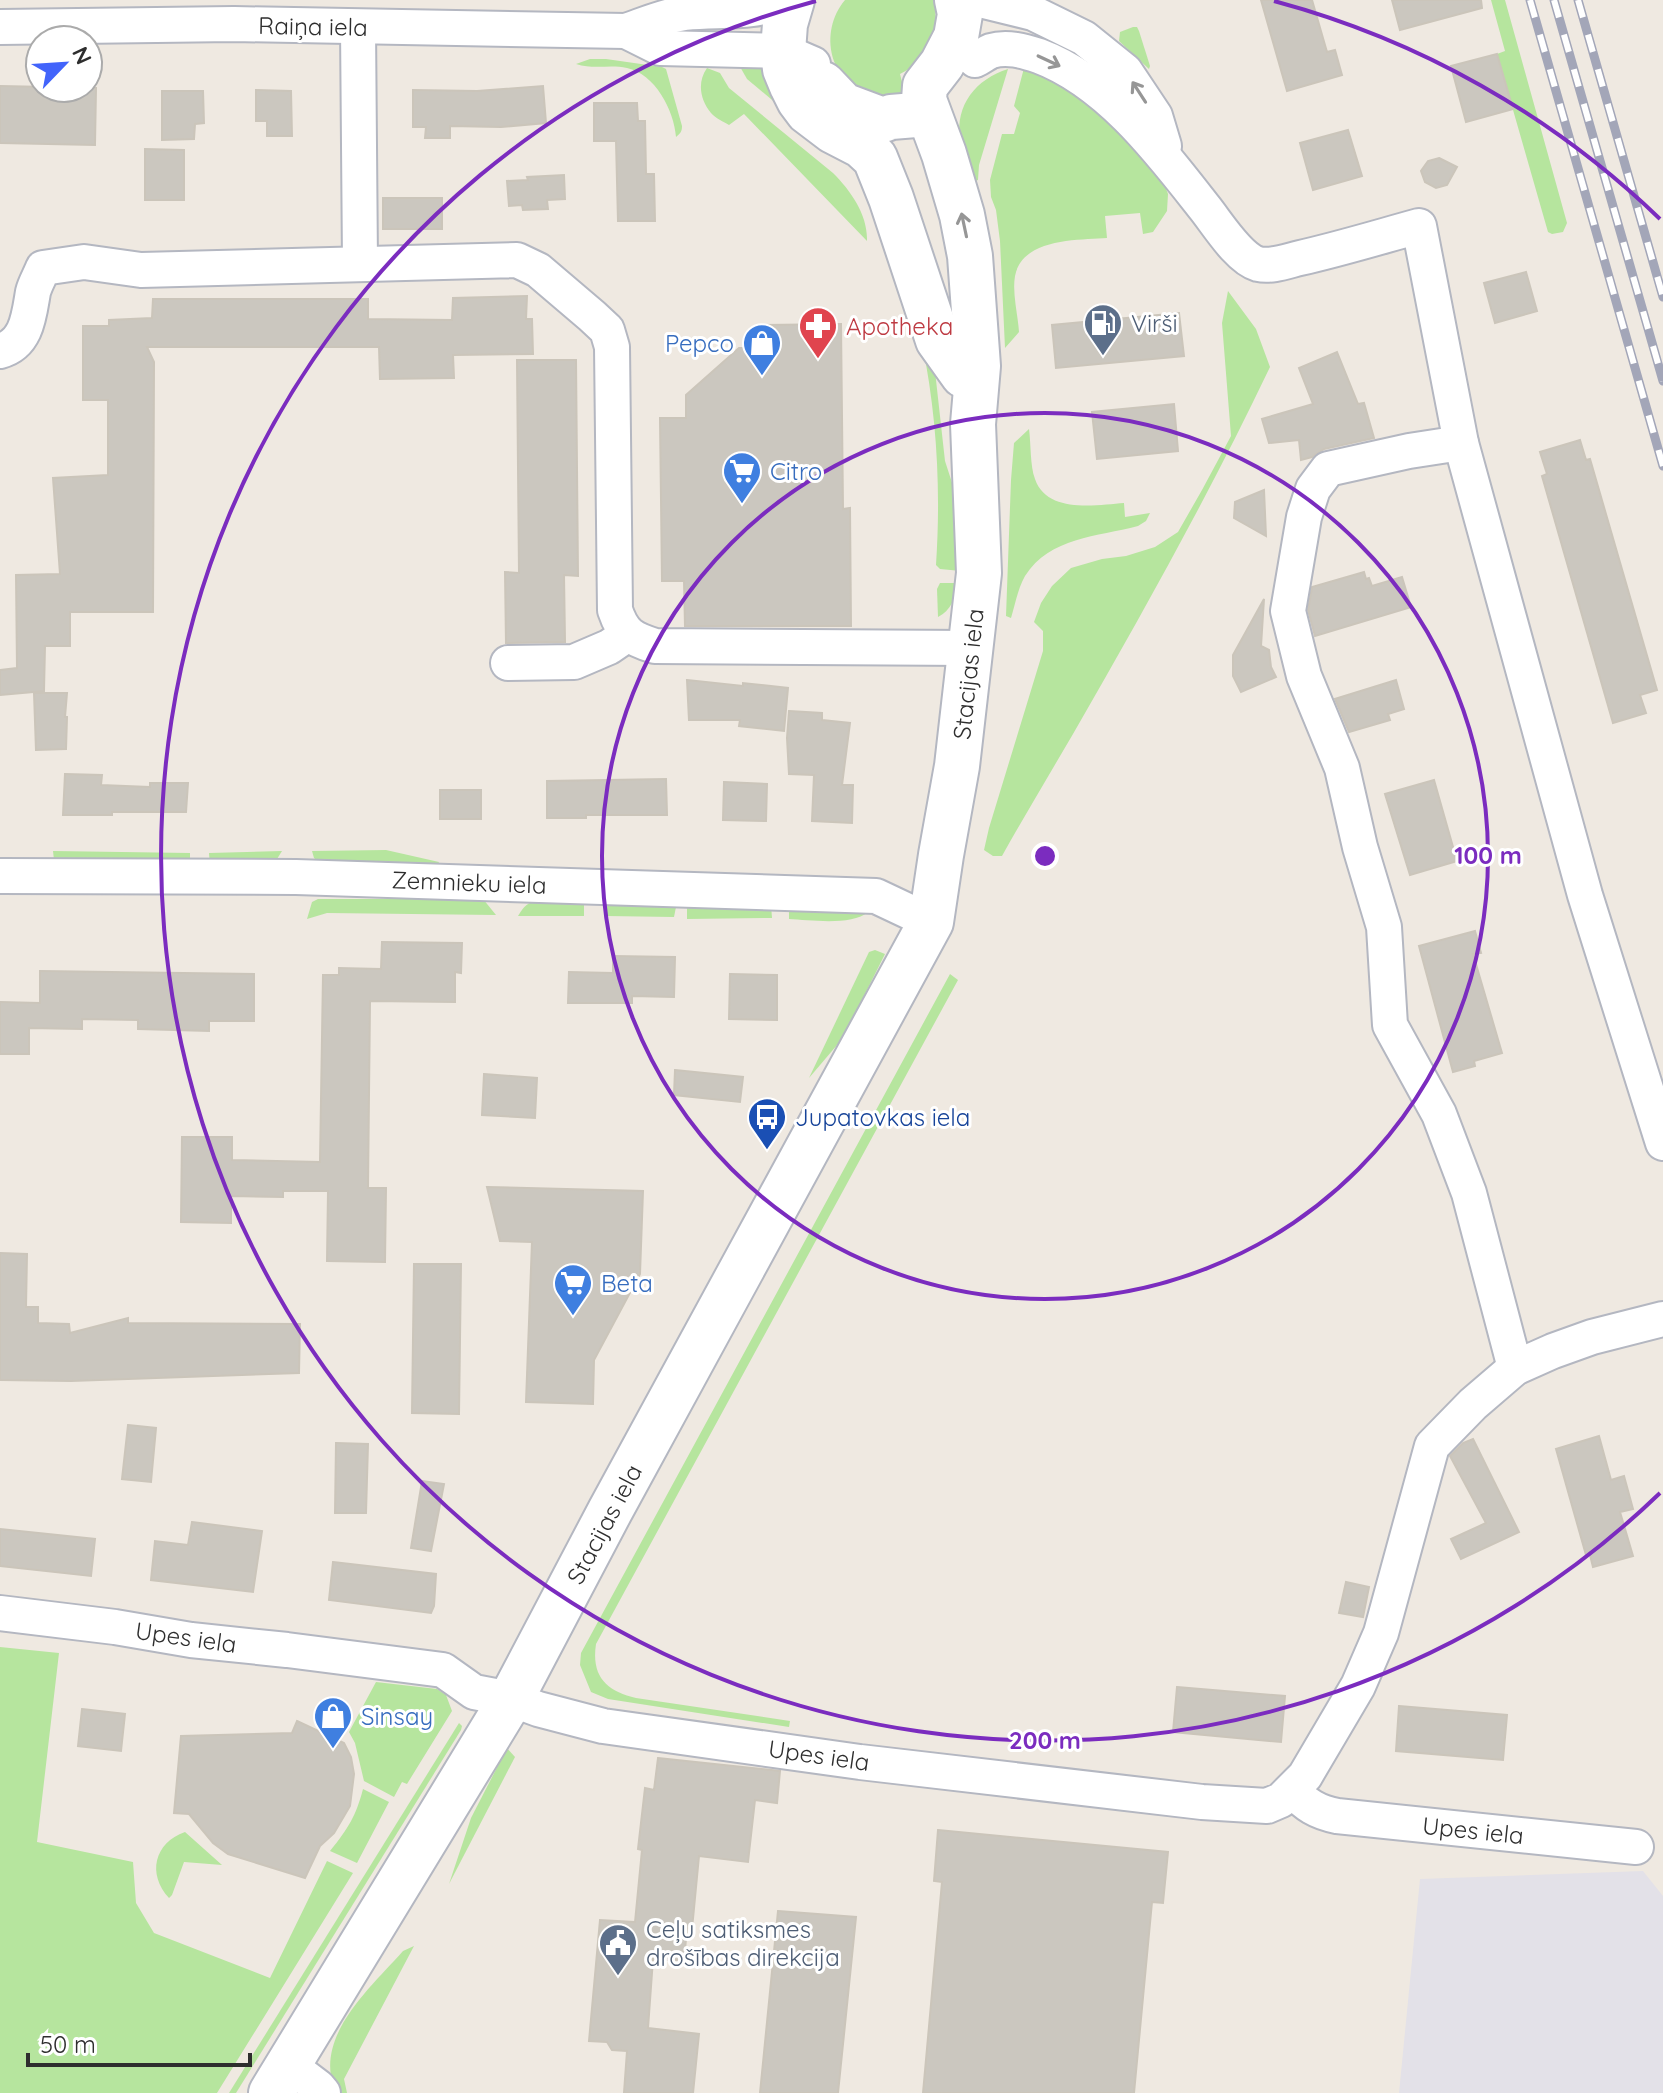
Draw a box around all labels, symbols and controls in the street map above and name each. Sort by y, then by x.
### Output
street label: Raiņa iela [258,10,368,42]
north arrow [24,24,104,104]
text: N [66,42,98,69]
one-way arrow [1036,54,1060,69]
one-way arrow [1130,81,1147,103]
one-way arrow [956,213,971,239]
fuel station icon: Virši [1082,302,1124,357]
pharmacy icon: Apotheka [797,305,839,360]
place label: Virši [1131,308,1178,338]
place label: Apotheka [846,311,953,341]
shop icon: Pepco [741,322,783,377]
place label: Pepco [665,328,734,358]
supermarket icon: Citro [721,450,763,505]
place label: Citro [770,456,822,486]
street label: Stacijas iela [946,607,990,741]
text: 100 m [1454,840,1522,870]
centre of rings [1031,842,1059,870]
street label: Zemnieku iela [391,864,547,900]
bus stop icon: Jupatovkas iela [746,1096,788,1151]
place label: Jupatovkas iela [795,1102,970,1132]
supermarket icon: Beta [552,1262,594,1317]
place label: Beta [601,1268,653,1298]
street label: Stacijas iela [560,1459,648,1589]
street label: Upes iela [134,1615,238,1659]
shop icon: Sinsay [312,1695,354,1750]
place label: Sinsay [361,1701,433,1731]
text: 200 m [1009,1725,1081,1755]
street label: Upes iela [767,1733,871,1777]
street label: Upes iela [1421,1810,1525,1850]
place label: Ceļu satiksmes drošības direkcija [646,1914,840,1972]
public building icon: Ceļu satiksmes drošības direkcija [597,1922,639,1977]
scale bar [28,2017,250,2067]
text: 50 m [40,2029,96,2059]

